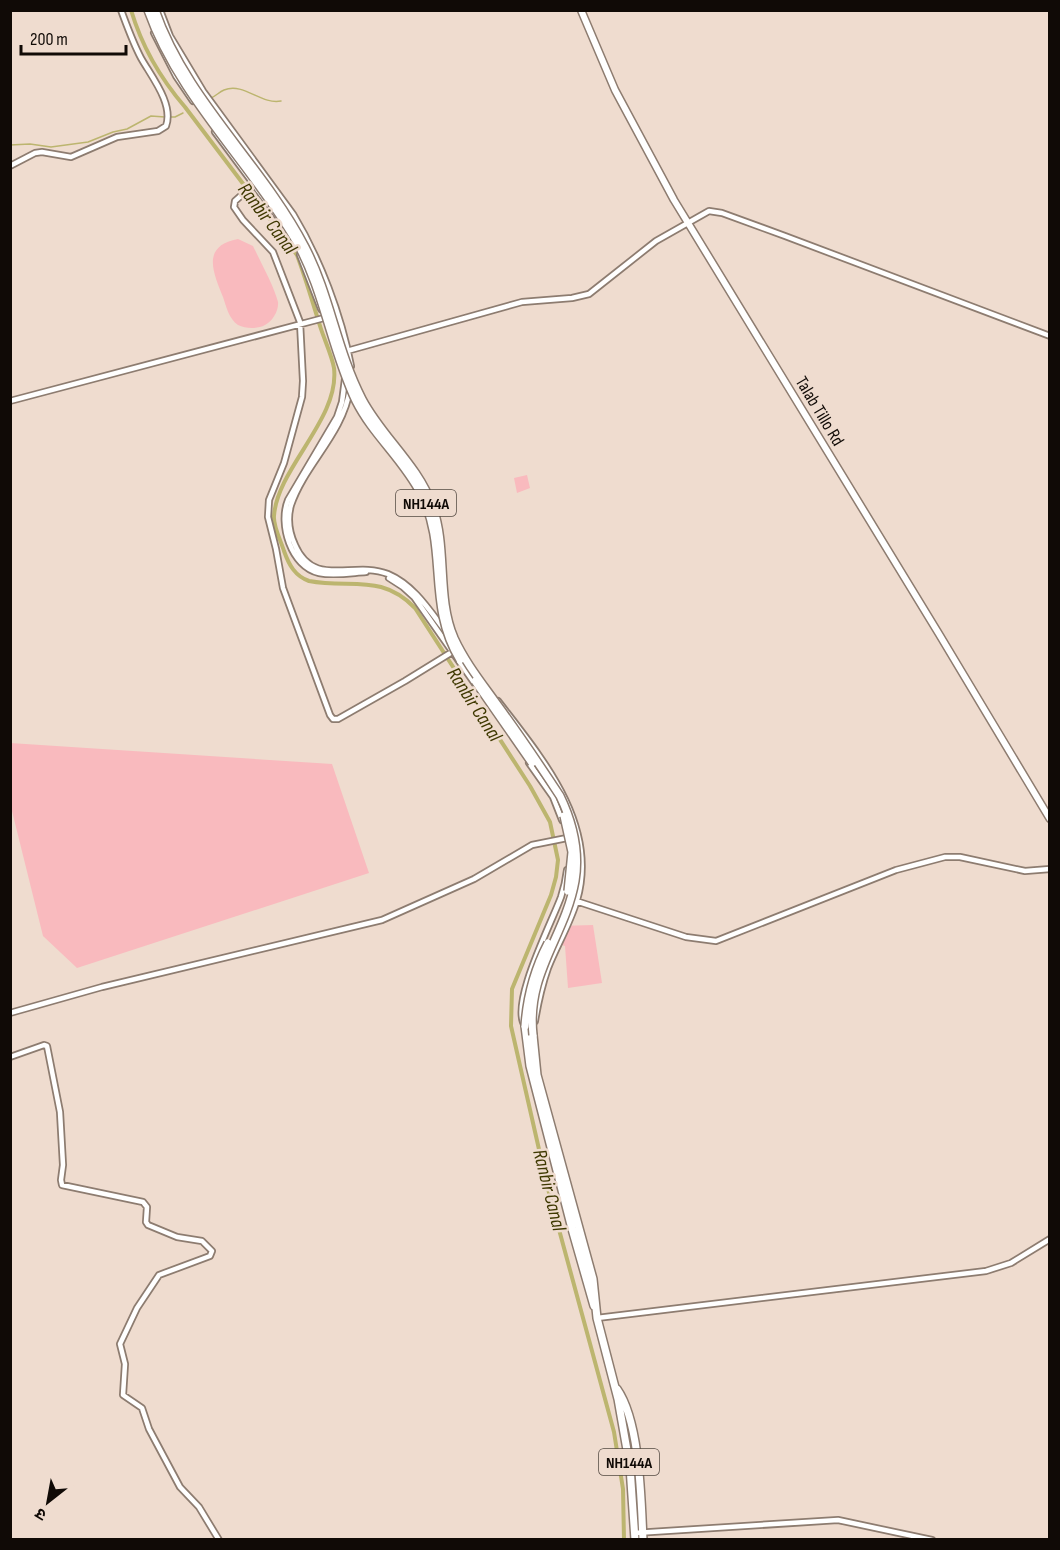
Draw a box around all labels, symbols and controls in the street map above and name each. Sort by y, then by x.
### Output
scale bar [21,18,126,56]
text: 200 m [30,29,68,50]
water label: Ranbir Canal [233,178,303,260]
street label: Talab Tillo Rd [791,373,848,450]
road number: NH144A [396,490,456,516]
water label: Ranbir Canal [441,663,508,747]
water label: Ranbir Canal [527,1147,571,1235]
road number: NH144A [599,1449,659,1475]
north arrow [18,1472,78,1532]
text: उ [32,1503,50,1524]

